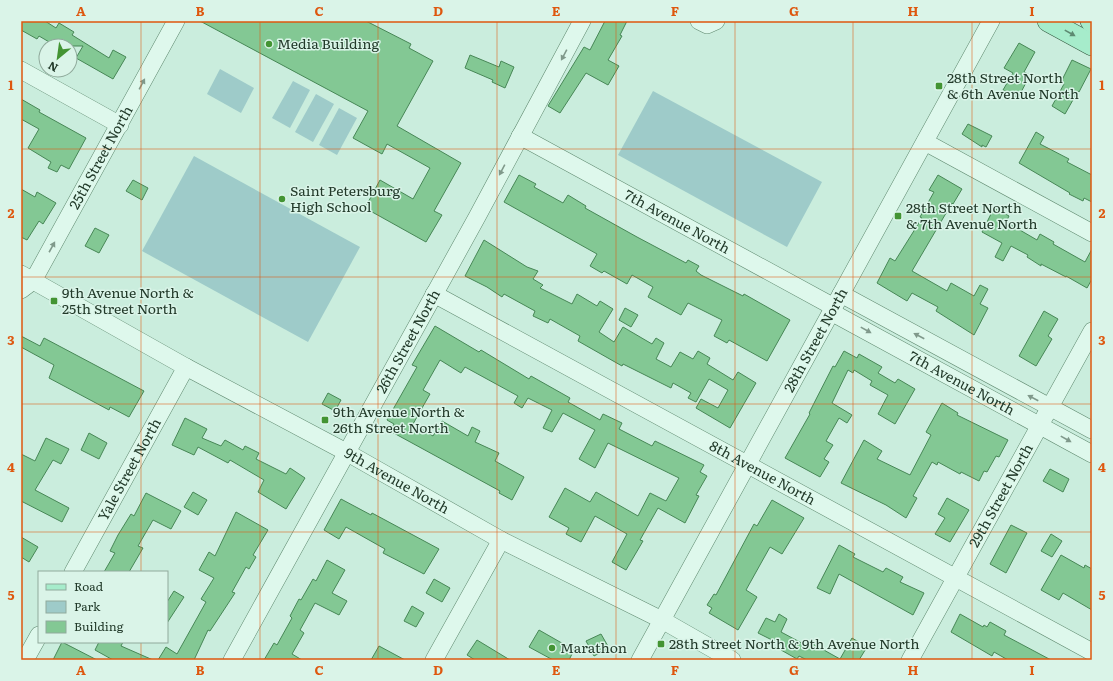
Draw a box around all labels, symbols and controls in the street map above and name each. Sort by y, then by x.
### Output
text: A [76,1,86,20]
text: B [196,1,205,20]
text: C [314,1,324,20]
text: D [433,1,443,20]
text: E [552,1,561,20]
text: F [671,1,679,20]
text: G [789,1,799,20]
text: H [908,1,919,20]
text: I [1029,1,1035,20]
one-way arrow [1064,30,1076,36]
place label: Media Building [277,33,379,53]
north arrow [38,38,78,78]
marker: Media Building [264,39,274,49]
one-way arrow [560,49,567,61]
text: N [45,58,61,77]
place label: 28th Street North & 6th Avenue North [947,67,1079,103]
text: 1 [8,75,14,94]
text: 1 [1099,75,1105,94]
one-way arrow [139,78,145,90]
marker: 28th Street North & 6th Avenue North [934,81,944,91]
street label: 25th Street North [63,102,137,212]
one-way arrow [499,164,505,176]
place label: Saint Petersburg High School [290,180,401,216]
street label: 7th Avenue North [621,184,734,258]
marker: Saint Petersburg High School [277,194,287,204]
place label: 28th Street North & 7th Avenue North [906,197,1038,233]
text: 2 [8,203,15,222]
text: 2 [1099,203,1106,222]
marker: 28th Street North & 7th Avenue North [893,211,903,221]
one-way arrow [48,241,55,253]
place label: 9th Avenue North & 25th Street North [62,282,194,318]
street label: 28th Street North [778,284,852,395]
street label: 26th Street North [370,285,444,397]
marker: 9th Avenue North & 25th Street North [49,296,59,306]
one-way arrow [860,327,871,334]
text: 3 [7,330,15,349]
text: 3 [1098,330,1106,349]
one-way arrow [913,333,925,339]
street label: 7th Avenue North [906,345,1019,419]
one-way arrow [1027,395,1039,401]
place label: 9th Avenue North & 26th Street North [333,401,465,437]
street label: Yale Street North [92,414,165,524]
marker: 9th Avenue North & 26th Street North [320,415,330,425]
street label: 8th Avenue North [706,435,820,509]
one-way arrow [1060,436,1072,443]
street label: 29th Street North [963,440,1037,550]
street label: 9th Avenue North [341,442,453,518]
text: 4 [7,457,15,476]
text: 4 [1098,457,1106,476]
legend [38,571,168,643]
text: Road [74,577,104,595]
text: 5 [7,585,15,604]
text: 5 [1098,585,1106,604]
text: Park [74,597,101,615]
text: Building [74,617,124,635]
place label: 28th Street North & 9th Avenue North [669,633,920,653]
place label: Marathon [560,637,627,657]
marker: 28th Street North & 9th Avenue North [656,639,666,649]
marker: Marathon [547,643,557,653]
text: A [76,660,86,679]
text: B [196,660,205,679]
text: C [314,660,324,679]
text: D [433,660,443,679]
text: E [552,660,561,679]
text: F [671,660,679,679]
text: G [789,660,799,679]
text: H [908,660,919,679]
text: I [1029,660,1035,679]

